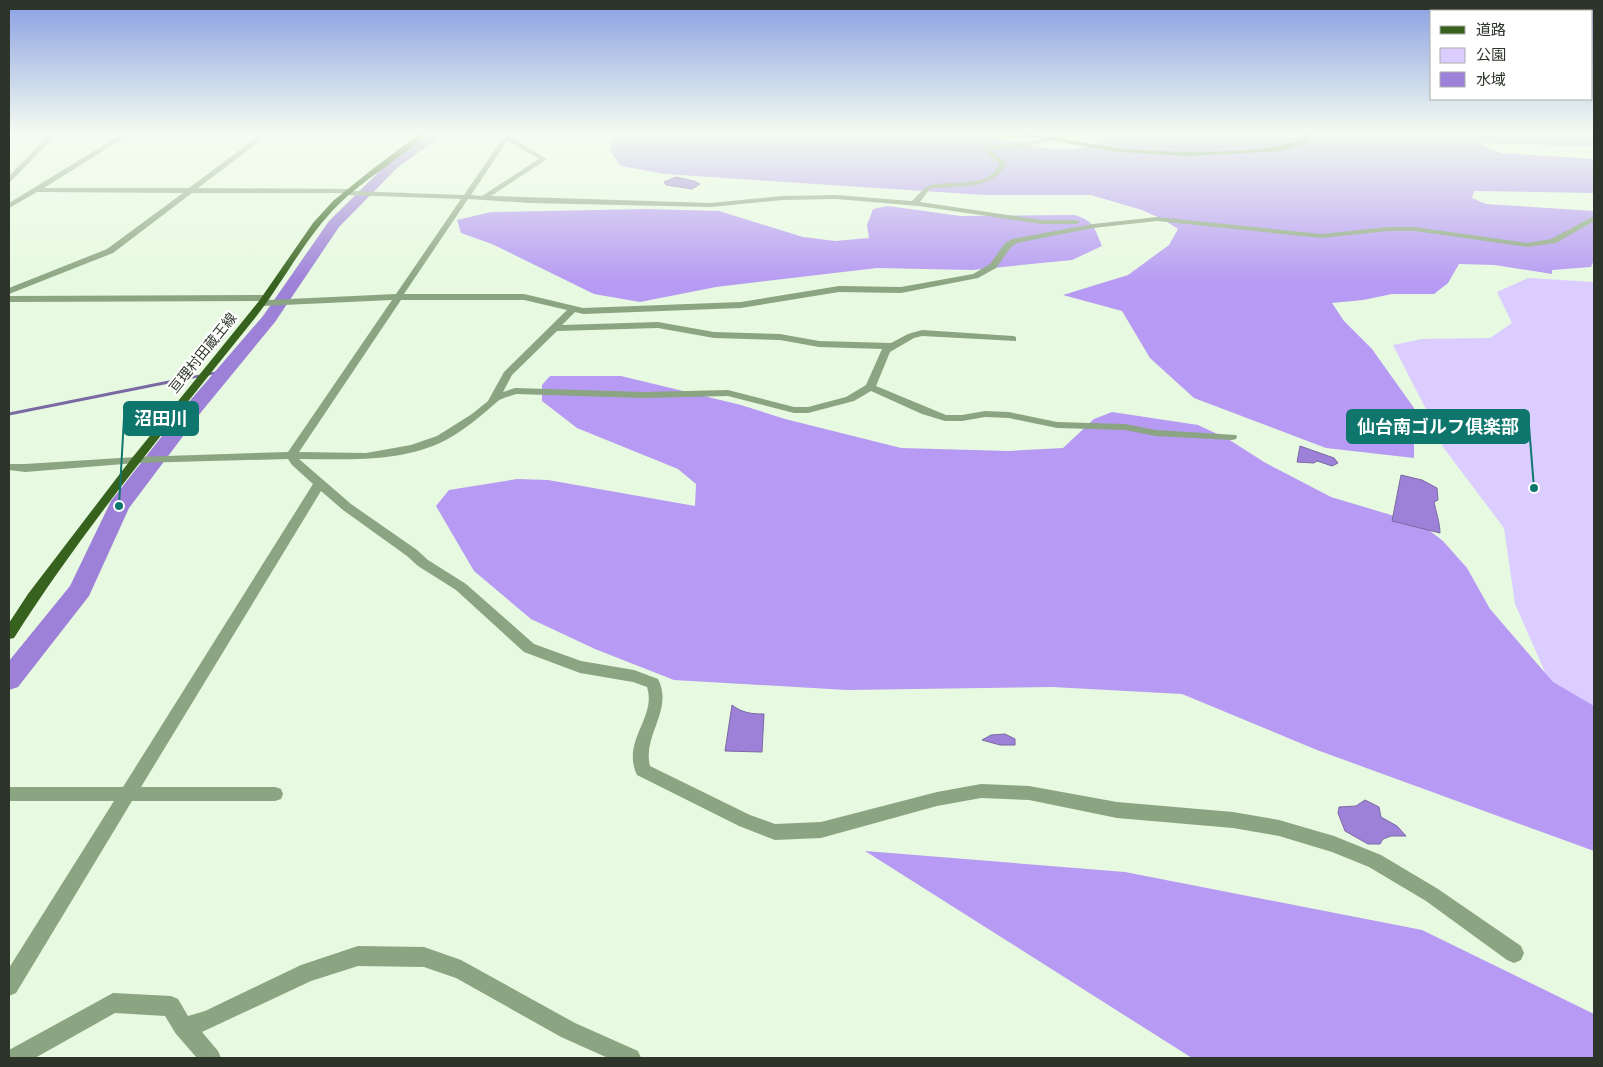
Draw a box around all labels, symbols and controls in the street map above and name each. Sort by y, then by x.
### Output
legend [1430,10,1593,100]
text: 道路 [1476,21,1506,39]
text: 公園 [1476,46,1506,64]
text: 水域 [1476,71,1506,89]
street label: 亘理村田蔵王線 [166,310,240,396]
callout: 沼田川 [124,402,198,435]
text: 沼田川 [134,408,188,430]
callout: 仙台南ゴルフ俱楽部 [1347,410,1529,443]
text: 仙台南ゴルフ俱楽部 [1357,416,1519,438]

